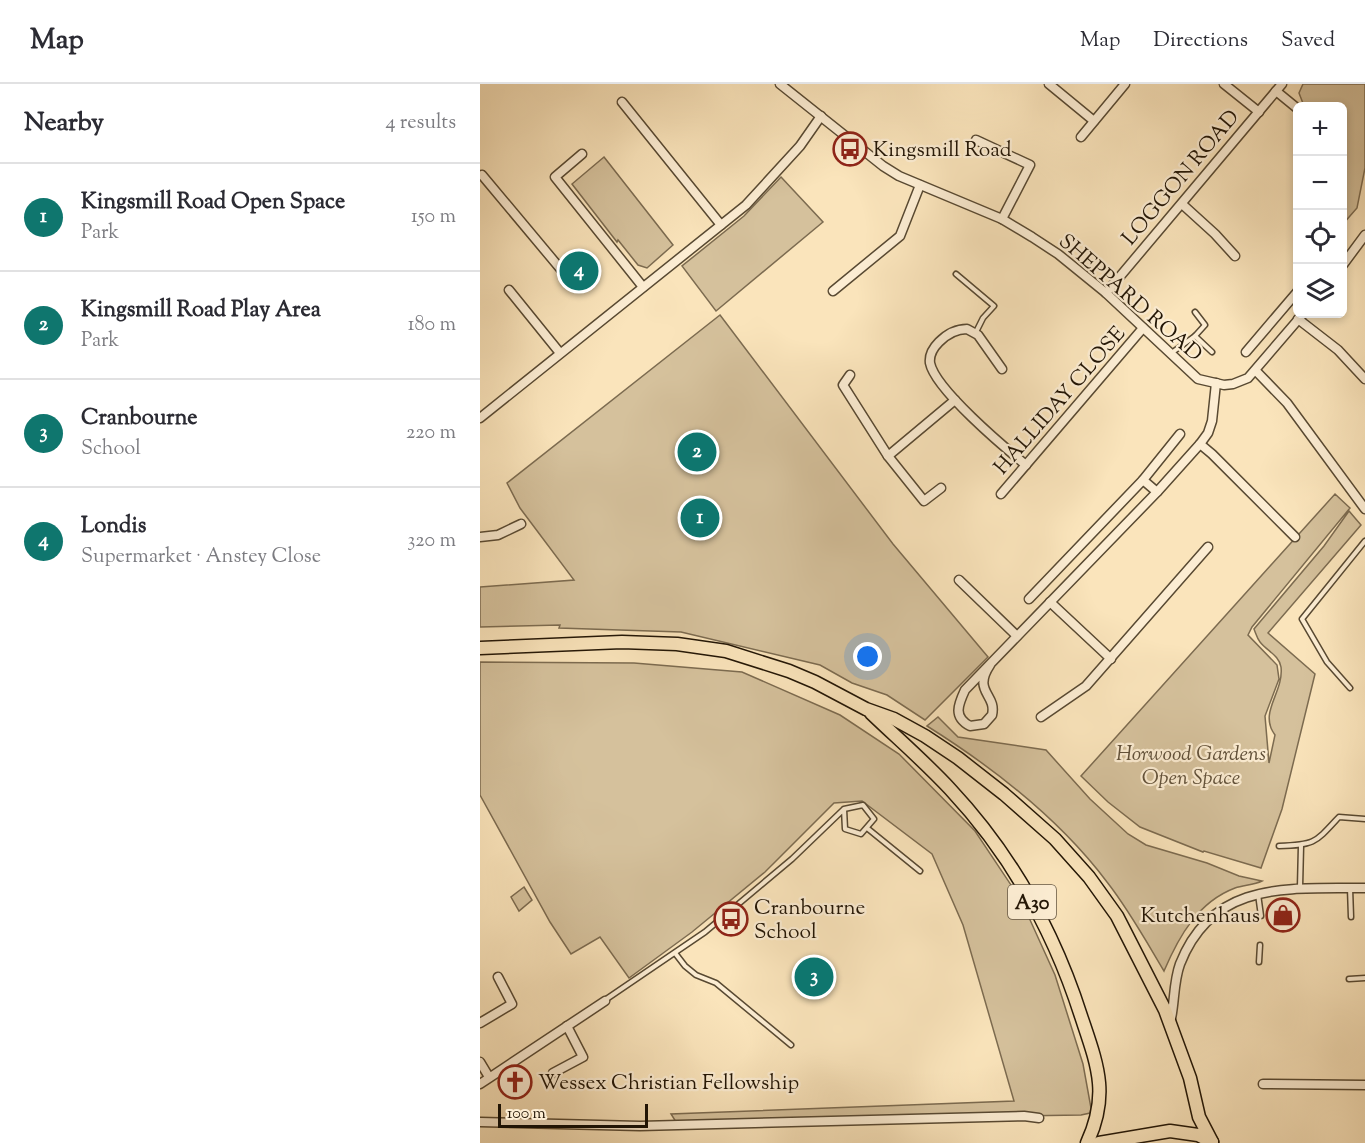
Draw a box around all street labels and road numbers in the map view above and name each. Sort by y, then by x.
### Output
street label: LOGGON ROAD [1116,104,1247,253]
street label: SHEPPARD ROAD [1051,228,1208,369]
street label: HALLIDAY CLOSE [988,320,1134,482]
road number: A30 [1008,885,1056,919]

